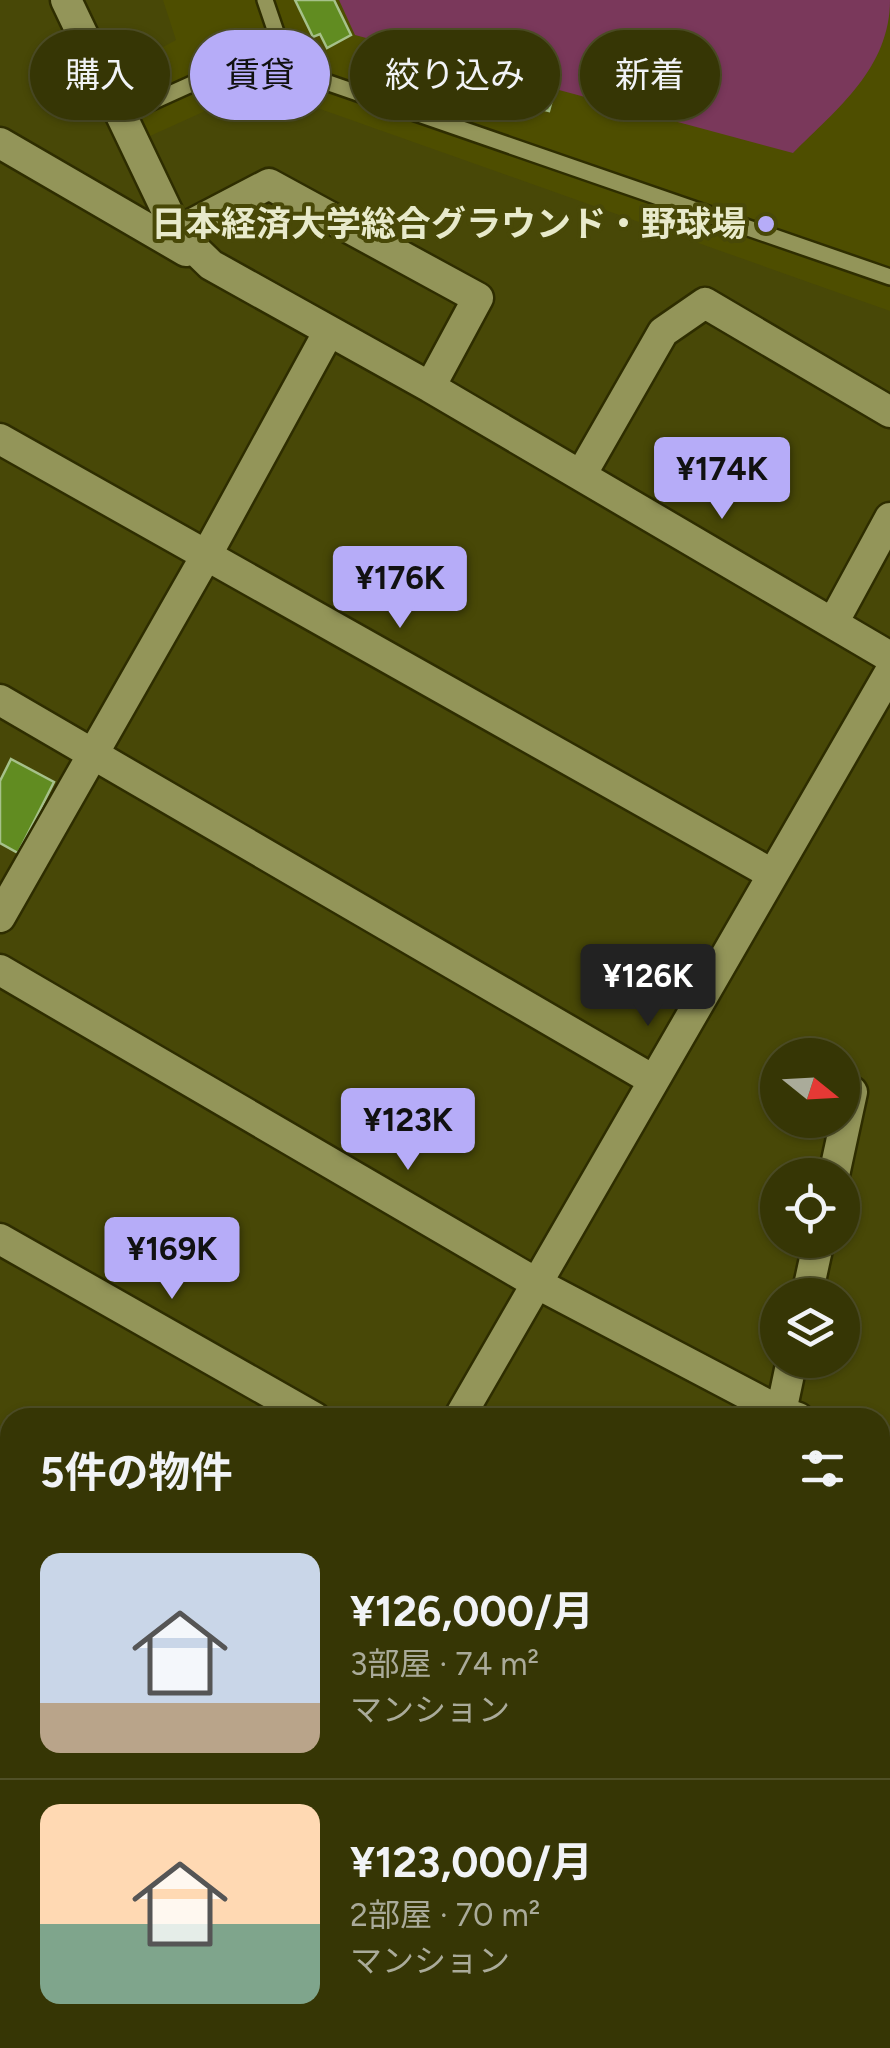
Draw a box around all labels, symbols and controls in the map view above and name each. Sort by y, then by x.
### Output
chip: 購入 [30,30,170,120]
chip: 賃貸 [190,30,330,120]
chip: 絞り込み [350,30,560,120]
chip: 新着 [580,30,720,120]
place label: 日本経済大学総合グラウンド・野球場 [151,203,746,245]
marker: 日本経済大学総合グラウンド・野球場 [755,213,777,235]
pin: ¥174K [652,437,792,522]
text: ¥174K [676,450,768,488]
pin: ¥176K [330,546,470,631]
text: ¥176K [355,559,445,597]
pin: ¥126K [578,944,718,1029]
text: ¥126K [603,957,693,995]
north arrow [760,1038,860,1138]
map controls [760,1038,860,1378]
pin: ¥123K [338,1088,478,1173]
text: ¥123K [363,1101,453,1139]
button: locate [760,1158,860,1258]
pin: ¥169K [102,1217,242,1302]
text: ¥169K [126,1230,218,1268]
button: layers [760,1278,860,1378]
icon: filters [795,1441,850,1496]
text: 5件の物件 [40,1447,232,1498]
text: ¥126,000/月 [350,1586,594,1637]
icon: home [120,1593,240,1713]
text: 3部屋 · 74 m² [350,1645,539,1683]
text: マンション [350,1691,510,1729]
text: ¥123,000/月 [350,1837,593,1888]
icon: home [120,1844,240,1964]
text: 2部屋 · 70 m² [350,1896,540,1934]
text: マンション [350,1942,510,1980]

